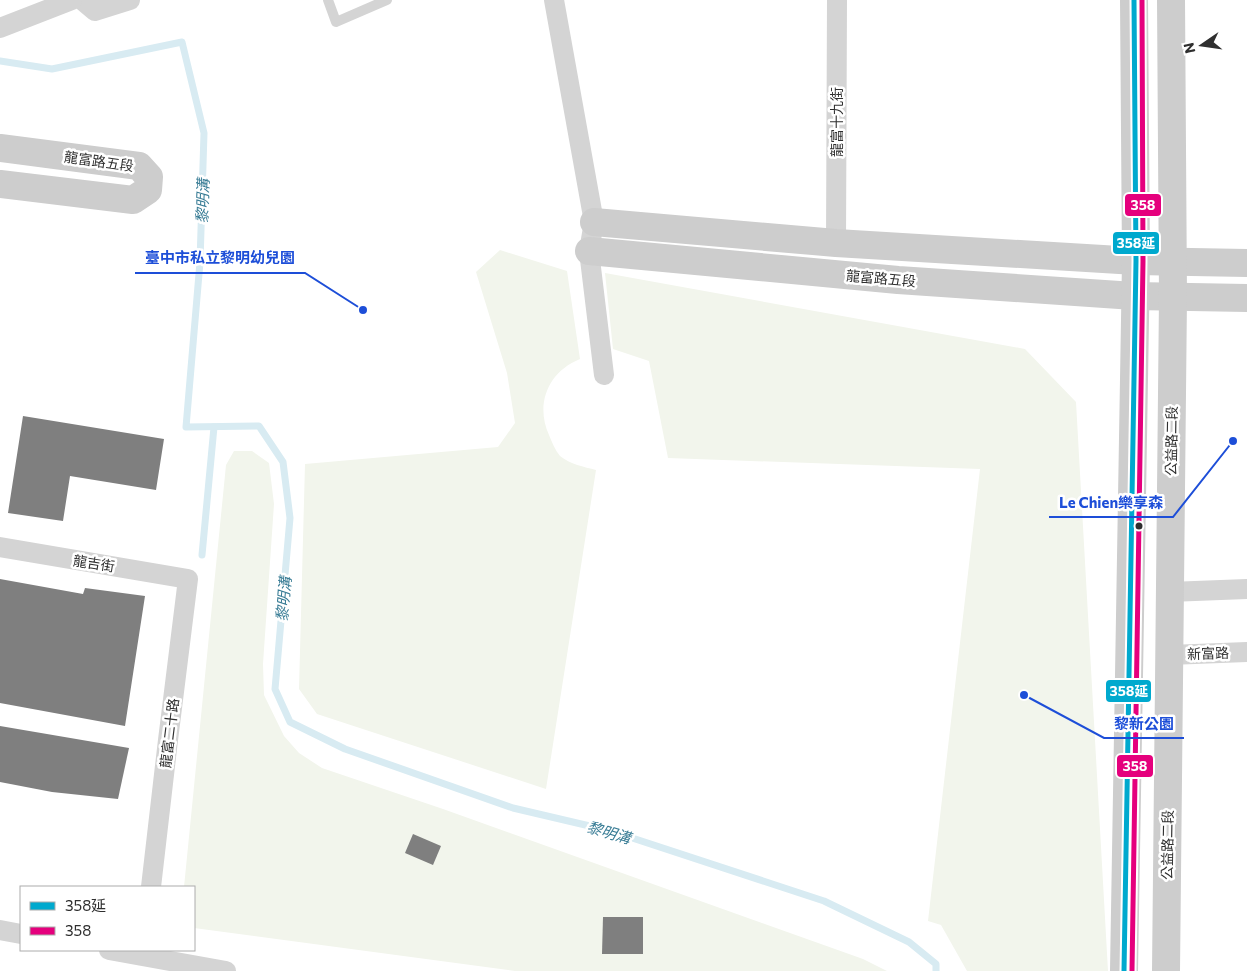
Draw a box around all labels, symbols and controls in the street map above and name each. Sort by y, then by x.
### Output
north arrow [1177,20,1227,70]
text: N [1179,41,1198,55]
street label: 龍富十九街 [828,87,845,157]
street label: 龍富路五段 [63,148,135,174]
water label: 黎明溝 [192,176,212,224]
line badge: 358 [1124,193,1162,217]
text: 358 [1131,196,1156,213]
line badge: 358延 [1112,231,1160,255]
text: 358延 [1117,234,1155,251]
callout: 臺中市私立黎明幼兒園 [135,243,305,273]
text: 臺中市私立黎明幼兒園 [145,248,295,266]
street label: 龍富路五段 [845,266,917,290]
street label: 公益路二段 [1162,406,1180,476]
callout: Le Chien樂享森 [1049,487,1173,517]
text: Le Chien樂享森 [1059,493,1163,511]
unlabelled marker [1134,521,1144,531]
street label: 龍吉街 [72,551,116,575]
water label: 黎明溝 [272,574,294,622]
street label: 新富路 [1187,644,1229,662]
line badge: 358延 [1105,679,1152,703]
text: 358延 [1110,682,1148,699]
street label: 龍富二十路 [156,697,182,769]
callout: 黎新公園 [1104,708,1184,738]
text: 黎新公園 [1114,714,1174,732]
line badge: 358 [1116,754,1154,778]
text: 358 [1123,757,1148,774]
street label: 公益路二段 [1158,810,1176,880]
water label: 黎明溝 [585,817,635,847]
legend [20,886,195,951]
text: 358延 [65,896,106,914]
text: 358 [65,921,91,939]

